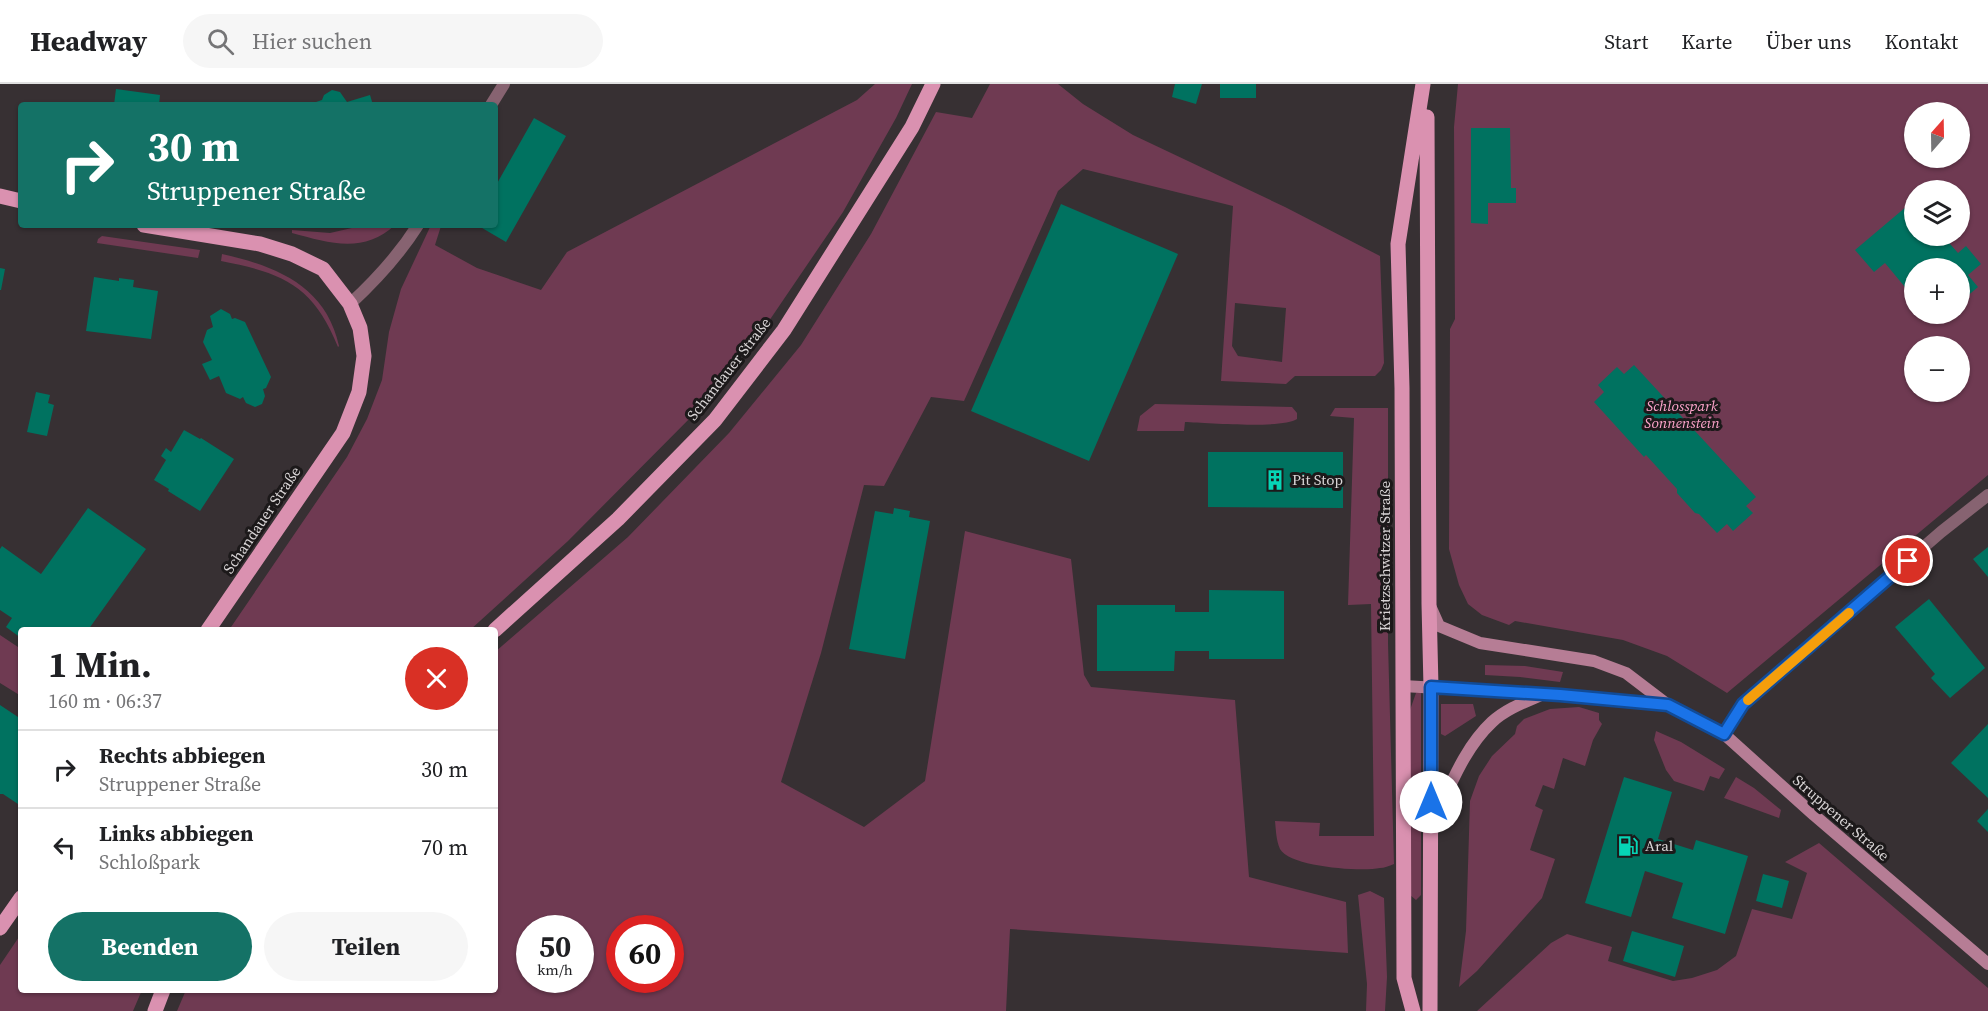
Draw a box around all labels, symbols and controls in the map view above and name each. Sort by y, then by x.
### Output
search box [183,14,603,68]
text: Headway [30,22,147,60]
icon: search [204,25,237,58]
text: Hier suchen [252,26,372,56]
text: Start [1604,27,1648,56]
text: Karte [1681,27,1732,56]
text: Über uns [1765,27,1851,56]
text: Kontakt [1884,27,1958,56]
north arrow [1904,102,1970,168]
map controls [1904,102,1970,402]
text: 30 m [147,117,240,175]
icon: right [48,126,126,204]
text: Struppener Straße [147,172,366,209]
button: layers [1904,180,1970,246]
button: + [1904,258,1970,324]
street label: Schandauer Straße [682,313,776,425]
button: − [1904,336,1970,402]
park label: Schlosspark Sonnenstein [1644,395,1720,433]
street label: Schandauer Straße [218,462,306,578]
building icon: Pit Stop [1263,468,1287,492]
place label: Pit Stop [1292,469,1343,490]
street label: Krietzschwitzer Straße [1374,481,1395,631]
pin [1882,535,1933,586]
icon: arrive [1891,544,1924,577]
text: 1 Min. [48,640,152,689]
button: close [405,647,468,710]
text: 160 m · 06:37 [48,687,162,715]
text: Rechts abbiegen [99,740,266,770]
icon: right [48,753,81,786]
text: 30 m [421,754,468,784]
text: Struppener Straße [99,770,261,798]
position arrow [1399,770,1463,834]
street label: Struppener Straße [1789,770,1894,866]
text: Links abbiegen [99,818,254,848]
icon: left [48,831,81,864]
text: 70 m [421,832,468,862]
fuel station icon: Aral [1616,834,1640,858]
place label: Aral [1645,835,1674,856]
text: Schloßpark [99,848,200,876]
button: Beenden [48,912,252,981]
button: Teilen [264,912,468,981]
speed limit sign: 60 [606,915,684,993]
text: 50 [539,926,571,967]
text: km/h [537,959,573,980]

